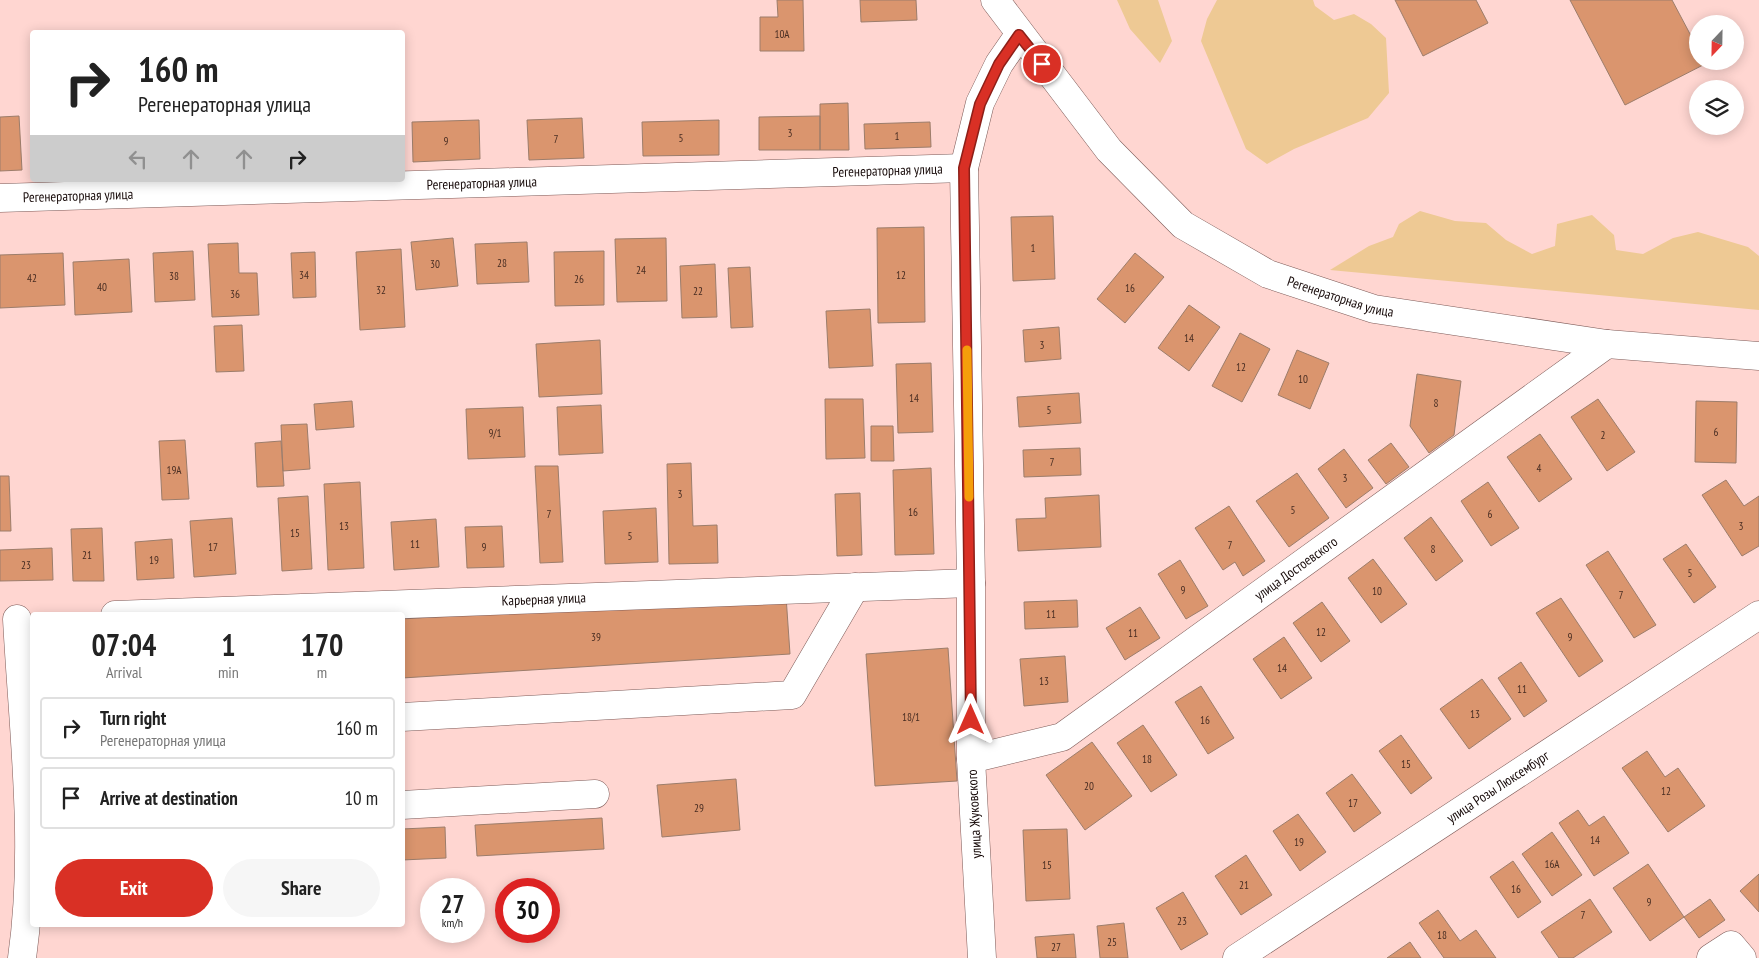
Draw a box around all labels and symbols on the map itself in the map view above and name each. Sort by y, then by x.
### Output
north arrow [1689,15,1744,70]
house number: 10А [774,27,790,41]
pin [1021,43,1063,85]
house number: 3 [788,126,793,140]
house number: 1 [895,129,900,143]
house number: 5 [679,131,684,145]
house number: 7 [554,132,559,146]
house number: 9 [444,134,449,148]
street label: Регенераторная улица [832,160,943,181]
street label: Регенераторная улица [426,172,537,194]
street label: Регенераторная улица [23,185,133,206]
house number: 1 [1031,241,1036,255]
house number: 28 [497,256,507,270]
house number: 30 [430,257,440,271]
house number: 24 [636,263,646,277]
house number: 34 [299,268,309,282]
house number: 12 [896,268,906,282]
house number: 38 [169,269,179,283]
house number: 42 [27,271,37,285]
house number: 26 [574,272,584,286]
street label: Регенераторная улица [1285,272,1395,321]
house number: 40 [97,280,107,294]
house number: 16 [1125,281,1135,295]
house number: 32 [376,283,386,297]
house number: 22 [693,284,703,298]
house number: 36 [230,287,240,301]
house number: 14 [1184,331,1194,345]
house number: 3 [1040,338,1045,352]
house number: 12 [1236,360,1246,374]
house number: 10 [1298,372,1308,386]
house number: 14 [909,391,919,405]
house number: 8 [1434,396,1439,410]
house number: 5 [1047,403,1052,417]
house number: 6 [1714,425,1719,439]
house number: 9/1 [488,426,502,440]
house number: 2 [1601,428,1606,442]
house number: 7 [1050,455,1055,469]
house number: 4 [1537,461,1542,475]
house number: 19А [166,463,182,477]
house number: 3 [1343,471,1348,485]
house number: 3 [678,487,683,501]
house number: 5 [1291,503,1296,517]
house number: 16 [908,505,918,519]
house number: 7 [547,507,552,521]
house number: 6 [1488,507,1493,521]
house number: 13 [339,519,349,533]
house number: 3 [1739,519,1744,533]
house number: 15 [290,526,300,540]
house number: 5 [628,529,633,543]
street label: улица Достоевского [1251,532,1341,604]
house number: 11 [410,537,420,551]
house number: 7 [1228,538,1233,552]
house number: 17 [208,540,218,554]
house number: 9 [482,540,487,554]
house number: 8 [1431,542,1436,556]
house number: 21 [82,548,92,562]
house number: 19 [149,553,159,567]
house number: 23 [21,558,31,572]
house number: 5 [1688,566,1693,580]
house number: 9 [1181,583,1186,597]
house number: 10 [1372,584,1382,598]
street label: Карьерная улица [501,588,586,610]
house number: 7 [1619,588,1624,602]
house number: 11 [1046,607,1056,621]
house number: 12 [1316,625,1326,639]
house number: 11 [1128,626,1138,640]
house number: 39 [591,630,601,644]
house number: 9 [1568,630,1573,644]
house number: 14 [1277,661,1287,675]
house number: 13 [1039,674,1049,688]
house number: 11 [1517,682,1527,696]
position arrow [944,693,996,745]
house number: 13 [1470,707,1480,721]
house number: 18/1 [902,710,920,724]
house number: 16 [1200,713,1210,727]
street label: улица Розы Люксембург [1443,746,1553,827]
house number: 18 [1142,752,1152,766]
house number: 15 [1401,757,1411,771]
street label: улица Жуковского [963,769,985,859]
house number: 20 [1084,779,1094,793]
house number: 12 [1661,784,1671,798]
house number: 17 [1348,796,1358,810]
house number: 29 [694,801,704,815]
house number: 14 [1590,833,1600,847]
house number: 19 [1294,835,1304,849]
house number: 16А [1544,857,1560,871]
house number: 15 [1042,858,1052,872]
speed limit sign: 30 [495,878,560,943]
house number: 21 [1239,878,1249,892]
house number: 16 [1511,882,1521,896]
house number: 9 [1647,895,1652,909]
house number: 7 [1581,908,1586,922]
house number: 23 [1177,914,1187,928]
house number: 18 [1437,928,1447,942]
house number: 25 [1107,935,1117,949]
house number: 27 [1051,940,1061,954]

